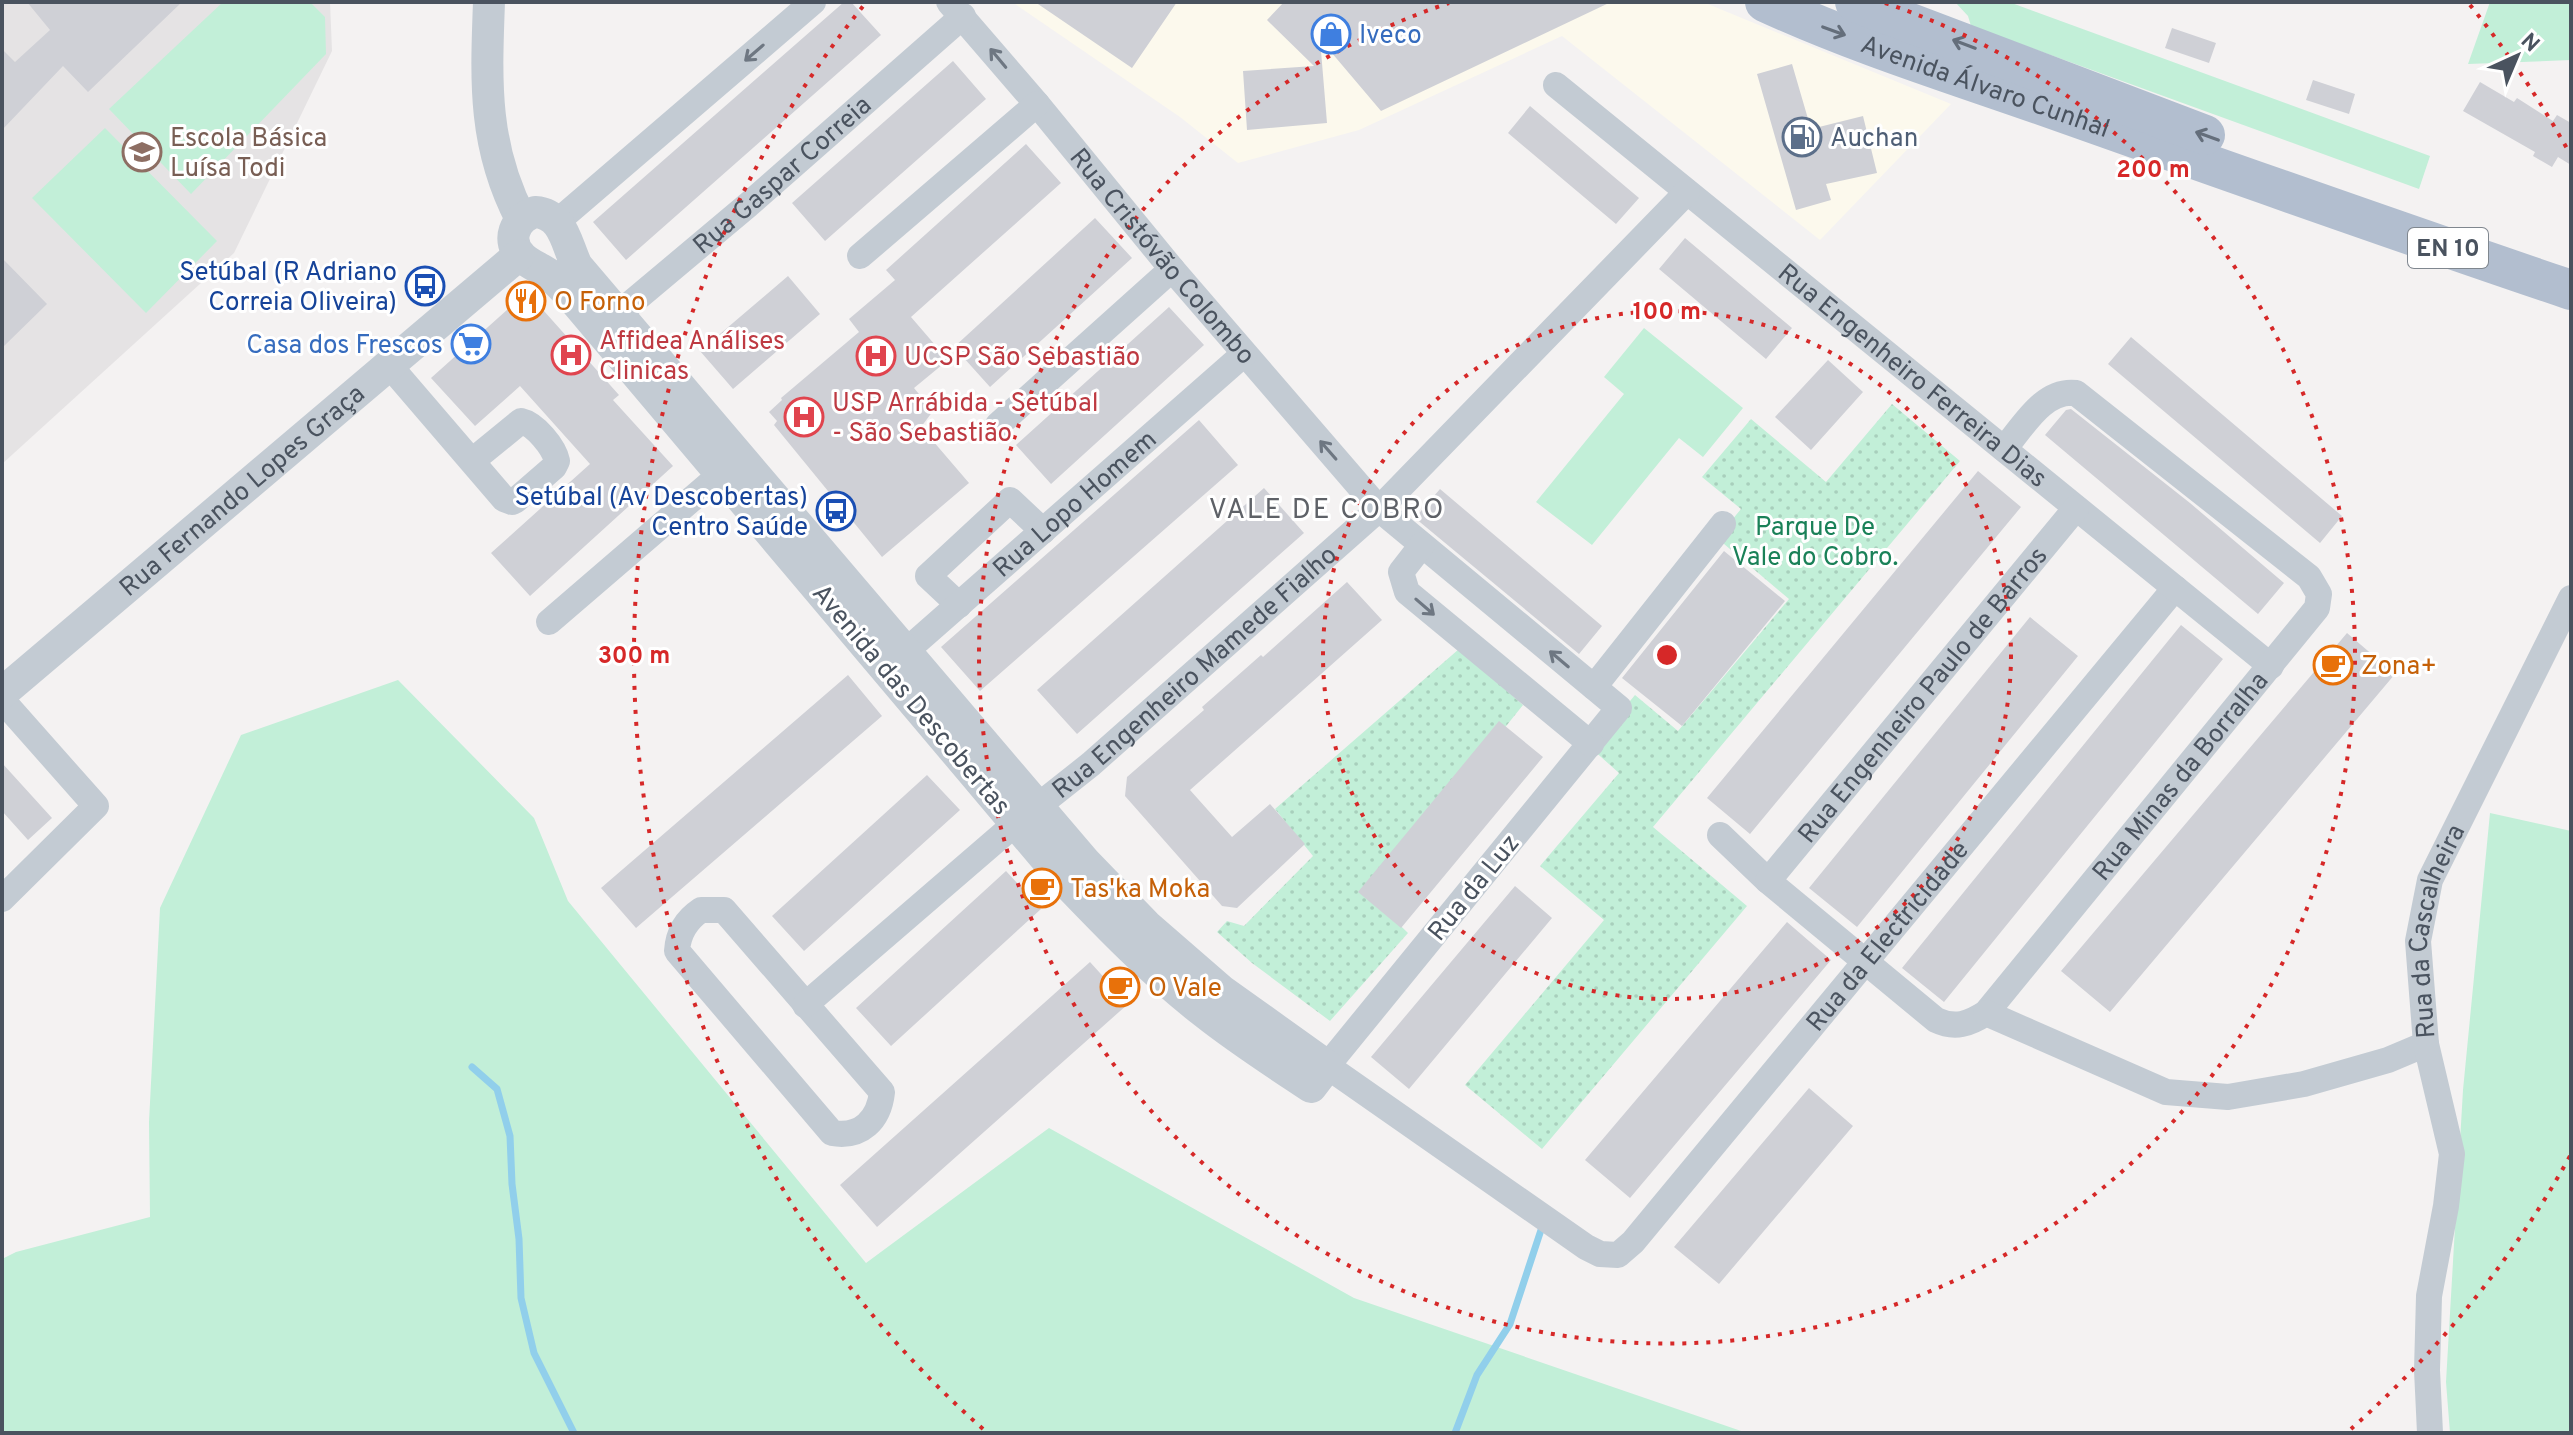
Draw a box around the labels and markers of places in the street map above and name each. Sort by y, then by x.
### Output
shop icon: Iveco [1310,13,1352,55]
place label: Iveco [1359,20,1422,53]
fuel station icon: Auchan [1781,116,1823,158]
place label: Escola Básica Luísa Todi [170,123,327,186]
place label: Auchan [1830,123,1918,156]
school or university icon: Escola Básica Luísa Todi [121,131,163,173]
place label: Setúbal (R Adriano Correia Oliveira) [179,257,397,320]
bus stop icon: Setúbal (R Adriano Correia Oliveira) [404,265,446,307]
restaurant icon: O Forno [505,280,547,322]
place label: O Forno [554,287,646,320]
supermarket icon: Casa dos Frescos [450,323,492,365]
place label: Affidea Análises Clinicas [599,326,785,389]
place label: Casa dos Frescos [246,330,443,363]
hospital icon: Affidea Análises Clinicas [550,334,592,376]
hospital icon: UCSP São Sebastião [855,335,897,377]
place label: UCSP São Sebastião [904,342,1140,375]
place label: USP Arrábida - Setúbal - São Sebastião [832,388,1099,451]
hospital icon: USP Arrábida - Setúbal - São Sebastião [783,396,825,438]
place label: Setúbal (Av Descobertas) Centro Saúde [515,482,808,545]
bus stop icon: Setúbal (Av Descobertas) Centro Saúde [815,490,857,532]
centre of rings [1653,641,1681,669]
cafe icon: Zona+ [2312,644,2354,686]
place label: Zona+ [2361,651,2437,684]
cafe icon: Tas'ka Moka [1021,867,1063,909]
place label: Tas'ka Moka [1070,874,1210,907]
cafe icon: O Vale [1099,966,1141,1008]
place label: O Vale [1148,973,1222,1006]

